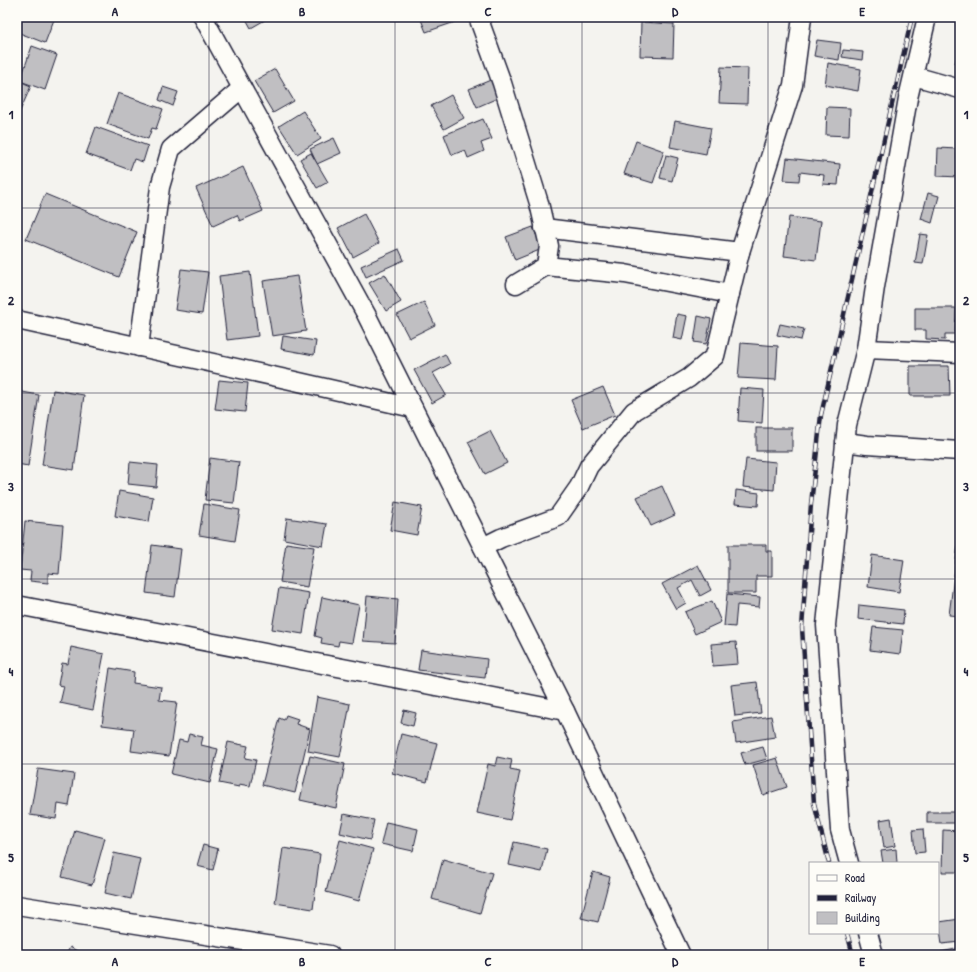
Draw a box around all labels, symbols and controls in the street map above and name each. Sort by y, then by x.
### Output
text: A [112,2,119,20]
text: B [299,2,306,20]
text: C [484,2,492,20]
text: D [672,2,679,20]
text: E [859,2,865,20]
text: 1 [9,105,14,123]
text: 1 [964,105,969,123]
text: 2 [8,291,15,309]
text: 2 [963,291,970,309]
text: 3 [8,477,14,495]
text: 3 [963,477,969,495]
text: 4 [9,662,14,680]
text: 4 [964,662,969,680]
text: 5 [8,848,14,866]
text: 5 [963,848,969,866]
legend [809,862,939,934]
text: Road [845,869,865,886]
text: Railway [845,889,876,906]
text: Building [845,909,880,926]
text: A [112,952,119,970]
text: B [299,952,306,970]
text: C [484,952,492,970]
text: D [672,952,679,970]
text: E [859,952,865,970]

